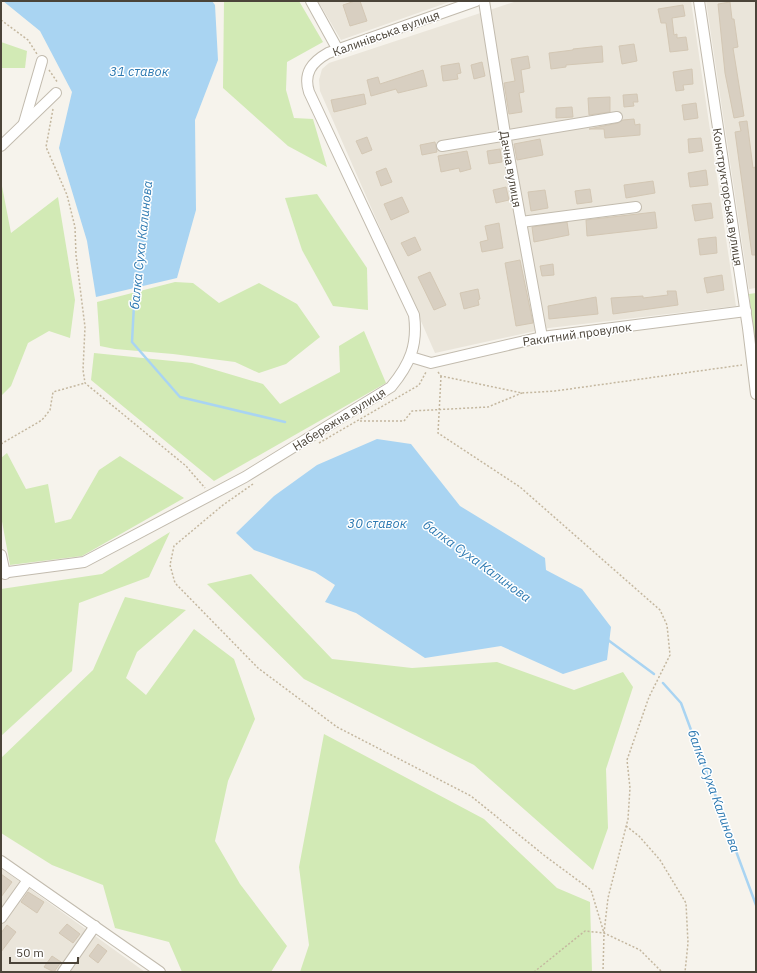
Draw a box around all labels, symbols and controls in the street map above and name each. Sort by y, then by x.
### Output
street label: Калинівська вулиця [330,7,442,59]
water label: 31 ставок [109,63,169,80]
street label: Конструкторська вулиця [710,127,746,267]
street label: Дачна вулиця [497,130,525,208]
water label: балка Суха Калинова [126,180,156,310]
street label: Ракитний провулок [522,319,633,349]
street label: Набережна вулиця [290,384,388,454]
water label: 30 ставок [347,515,407,532]
water label: балка Суха Калинова [420,516,534,606]
water label: балка Суха Калинова [684,727,744,855]
scale bar [10,939,78,965]
text: 50 m [16,945,44,960]

